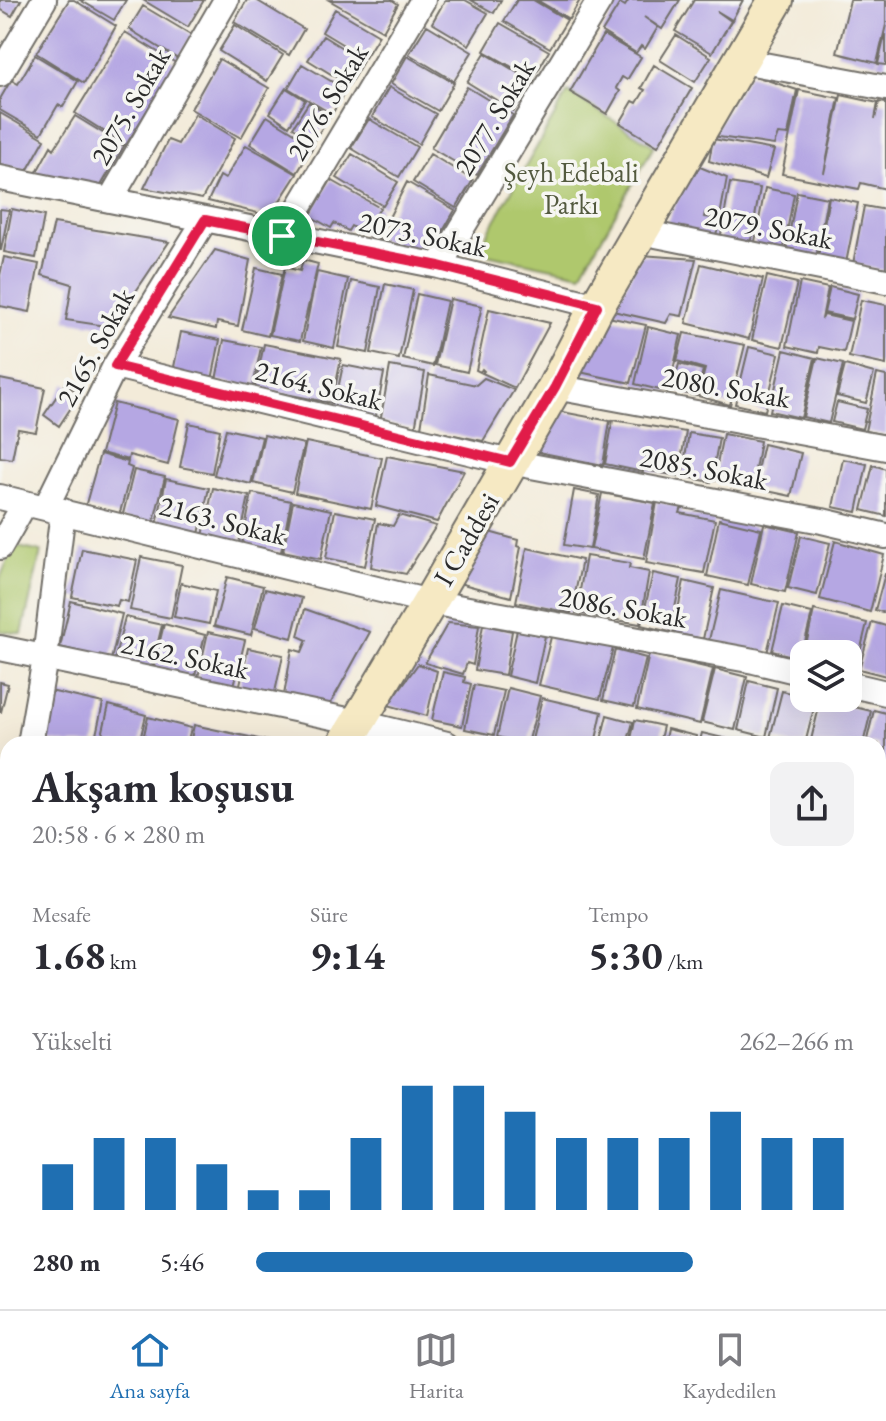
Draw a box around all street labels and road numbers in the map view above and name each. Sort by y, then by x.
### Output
street label: 2076. Sokak [278,36,376,167]
street label: 2075. Sokak [82,40,178,171]
street label: 2077. Sokak [445,51,543,182]
street label: 2079. Sokak [702,197,837,257]
street label: 2073. Sokak [356,203,491,265]
street label: 2165. Sokak [48,281,143,412]
street label: 2164. Sokak [252,352,387,418]
street label: 2080. Sokak [659,358,794,416]
street label: 2085. Sokak [637,438,772,498]
street label: I Caddesi [425,486,507,592]
street label: 2163. Sokak [156,487,291,553]
street label: 2086. Sokak [556,578,691,636]
street label: 2162. Sokak [118,625,253,687]

